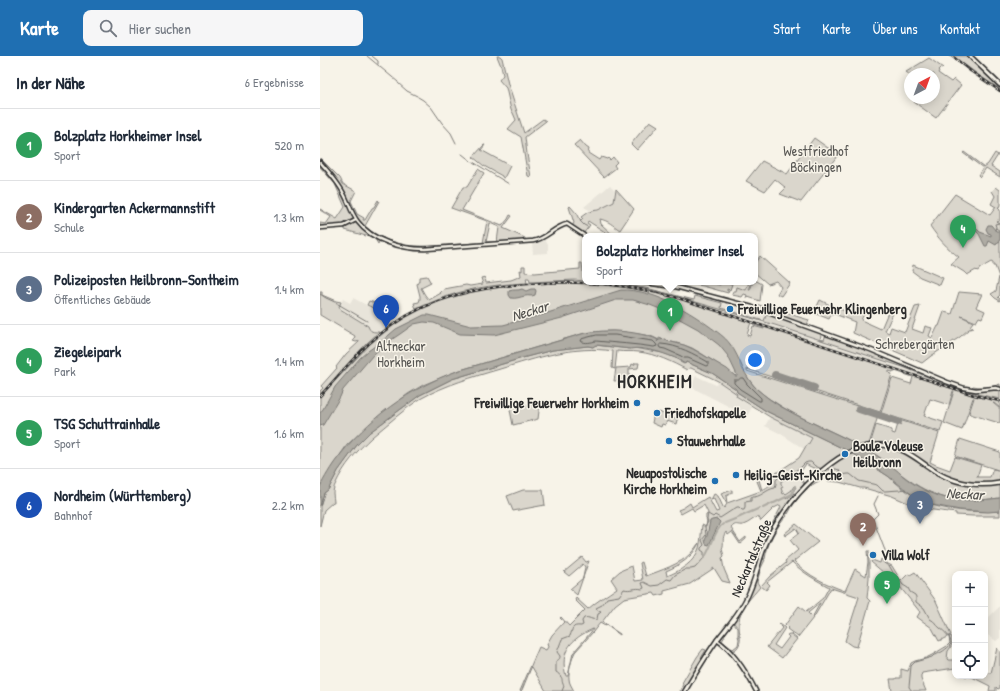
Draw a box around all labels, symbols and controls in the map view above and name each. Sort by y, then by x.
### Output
search box [83,10,363,46]
text: Karte [20,15,59,41]
icon: search [97,17,119,39]
text: Hier suchen [129,18,191,39]
text: Start [773,19,800,38]
text: Karte [822,19,851,38]
text: Über uns [873,19,918,38]
text: Kontakt [940,19,980,38]
north arrow [904,68,940,104]
text: In der Nähe [16,71,85,94]
text: 6 Ergebnisse [245,73,304,91]
text: Bolzplatz Horkheimer Insel [54,125,202,146]
text: 1 [27,136,31,154]
text: 520 m [275,136,304,154]
park label: Westfriedhof Böckingen [783,141,849,177]
text: Sport [54,146,80,164]
text: Kindergarten Ackermannstift [54,197,215,218]
text: 2 [26,208,32,226]
text: 1.3 km [273,208,304,226]
pin: 4 [950,215,976,248]
text: Schule [54,218,84,236]
popup [582,233,758,285]
text: Bolzplatz Horkheimer Insel [596,240,744,261]
text: Sport [596,261,622,279]
text: Polizeiposten Heilbronn-Sontheim [54,269,239,290]
text: 3 [26,280,32,298]
text: 1.4 km [274,280,304,298]
text: Öffentliches Gebäude [54,290,151,308]
water label: Neckar [509,294,553,326]
pin: 6 [373,295,399,328]
pin: 1 [657,298,683,331]
place label: Freiwillige Feuerwehr Klingenberg [737,299,907,320]
marker: Freiwillige Feuerwehr Klingenberg [725,304,735,314]
park label: Schrebergärten [875,334,955,354]
park label: Altneckar Horkheim [376,336,426,371]
text: Ziegeleipark [54,341,121,362]
your location [745,350,765,370]
text: 4 [27,352,31,370]
text: 1.4 km [274,352,304,370]
text: Park [54,362,76,380]
district label: HORKHEIM [617,369,693,394]
place label: Freiwillige Feuerwehr Horkheim [473,393,629,414]
marker: Freiwillige Feuerwehr Horkheim [632,398,642,408]
place label: Friedhofskapelle [664,403,747,424]
marker: Friedhofskapelle [652,408,662,418]
text: TSG Schuttrainhalle [54,413,160,434]
text: 5 [26,424,32,442]
text: 1.6 km [274,424,304,442]
place label: Stauwehrhalle [677,431,746,450]
text: Sport [54,434,80,452]
marker: Stauwehrhalle [664,436,674,446]
place label: Boule Voleuse Heilbronn [853,436,924,471]
marker: Boule Voleuse Heilbronn [840,449,850,459]
place label: Neuapostolische Kirche Horkheim [624,463,707,498]
place label: Heilig-Geist-Kirche [744,465,842,486]
marker: Heilig-Geist-Kirche [731,470,741,480]
marker: Neuapostolische Kirche Horkheim [710,476,720,486]
water label: Neckar [946,482,987,505]
text: Nordheim (Württemberg) [54,485,192,506]
pin: 3 [907,491,933,524]
text: 6 [26,496,32,514]
text: 2.2 km [272,496,304,514]
text: Bahnhof [54,506,92,524]
pin: 2 [850,513,876,546]
street label: Neckartalstraße [726,515,777,600]
place label: Villa Wolf [881,545,931,564]
marker: Villa Wolf [868,550,878,560]
pin: 5 [874,571,900,604]
map controls [952,571,988,679]
button: + [952,571,988,607]
button: − [952,607,988,643]
button: locate [952,643,988,679]

